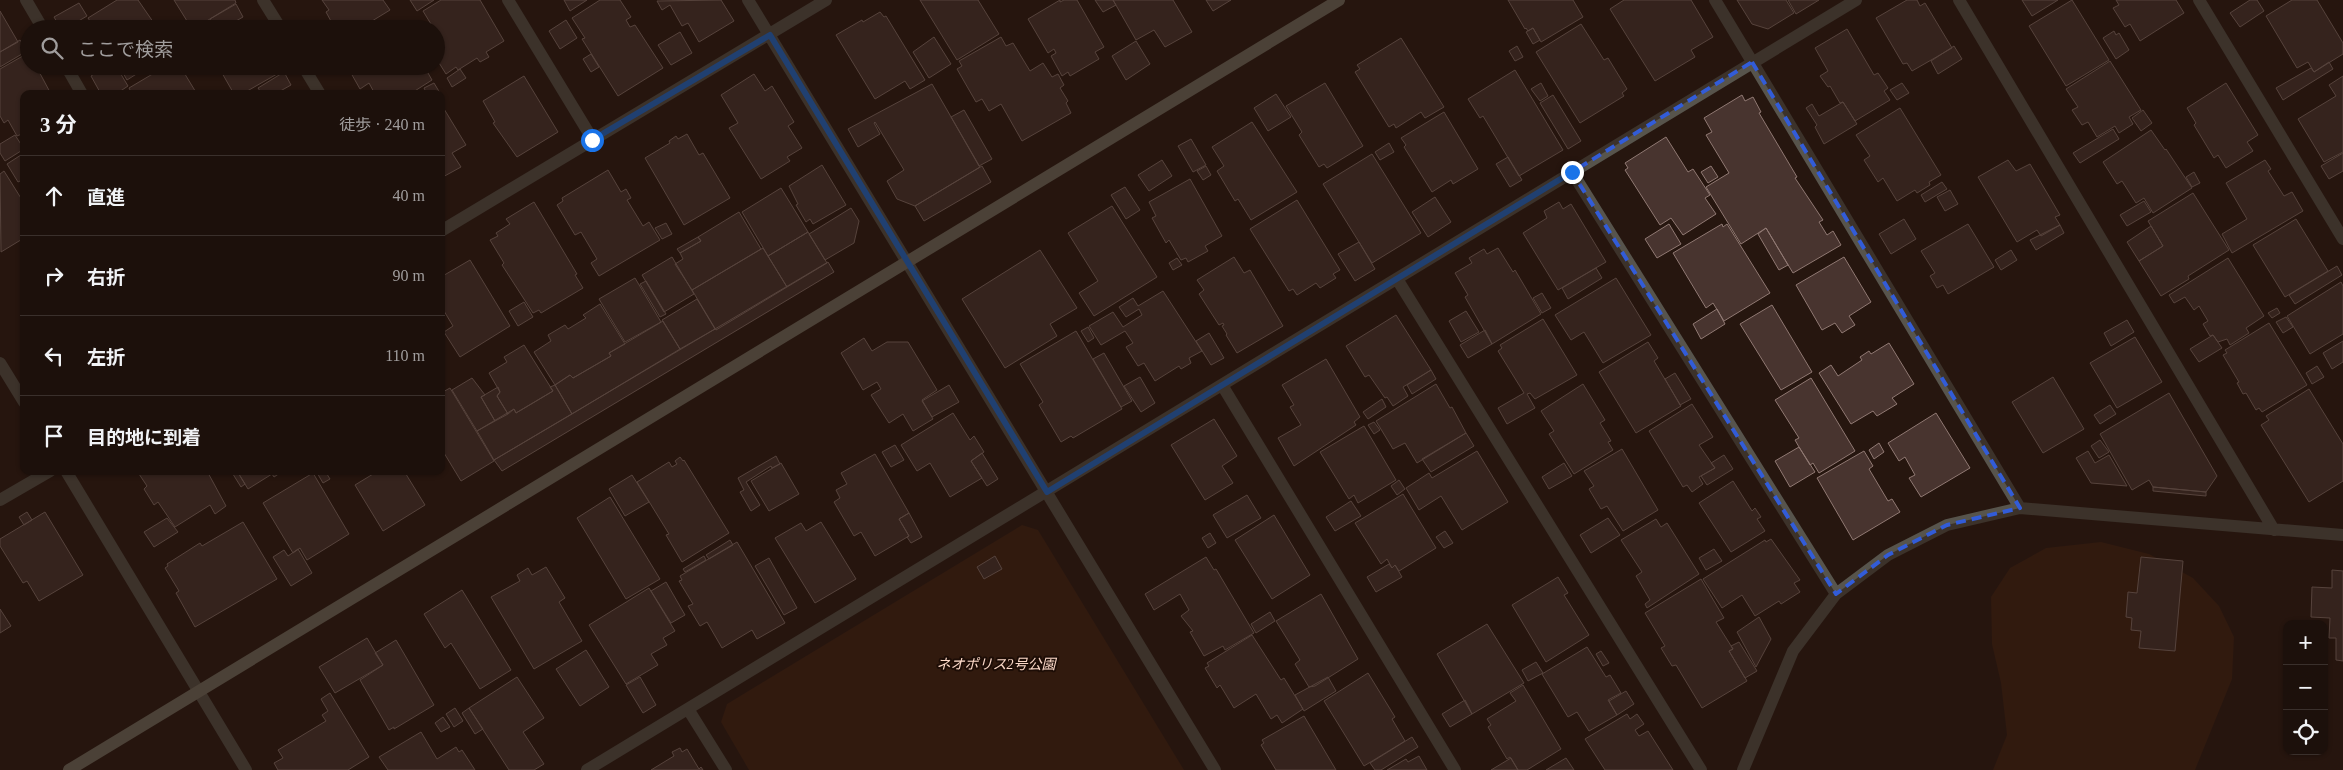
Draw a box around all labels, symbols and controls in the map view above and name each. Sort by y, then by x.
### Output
search box [20,20,445,75]
icon: search [38,34,66,62]
text: ここで検索 [78,39,173,60]
text: 3 分 [40,113,77,137]
text: 徒歩 · 240 m [339,116,425,133]
route start [581,129,604,152]
route end [1561,161,1584,184]
icon: ahead [40,182,68,210]
text: 直進 [87,187,125,208]
text: 40 m [393,187,425,204]
icon: right [40,262,68,290]
text: 右折 [87,267,125,288]
text: 90 m [393,267,425,284]
icon: left [40,342,68,370]
text: 左折 [87,347,125,368]
text: 110 m [385,347,425,364]
icon: arrive [40,422,68,450]
text: 目的地に到着 [87,427,201,448]
map controls [2283,620,2328,755]
button: + [2283,620,2328,665]
park label: ネオポリス2号公園 [937,657,1057,672]
button: − [2283,665,2328,710]
button: locate [2283,710,2328,755]

